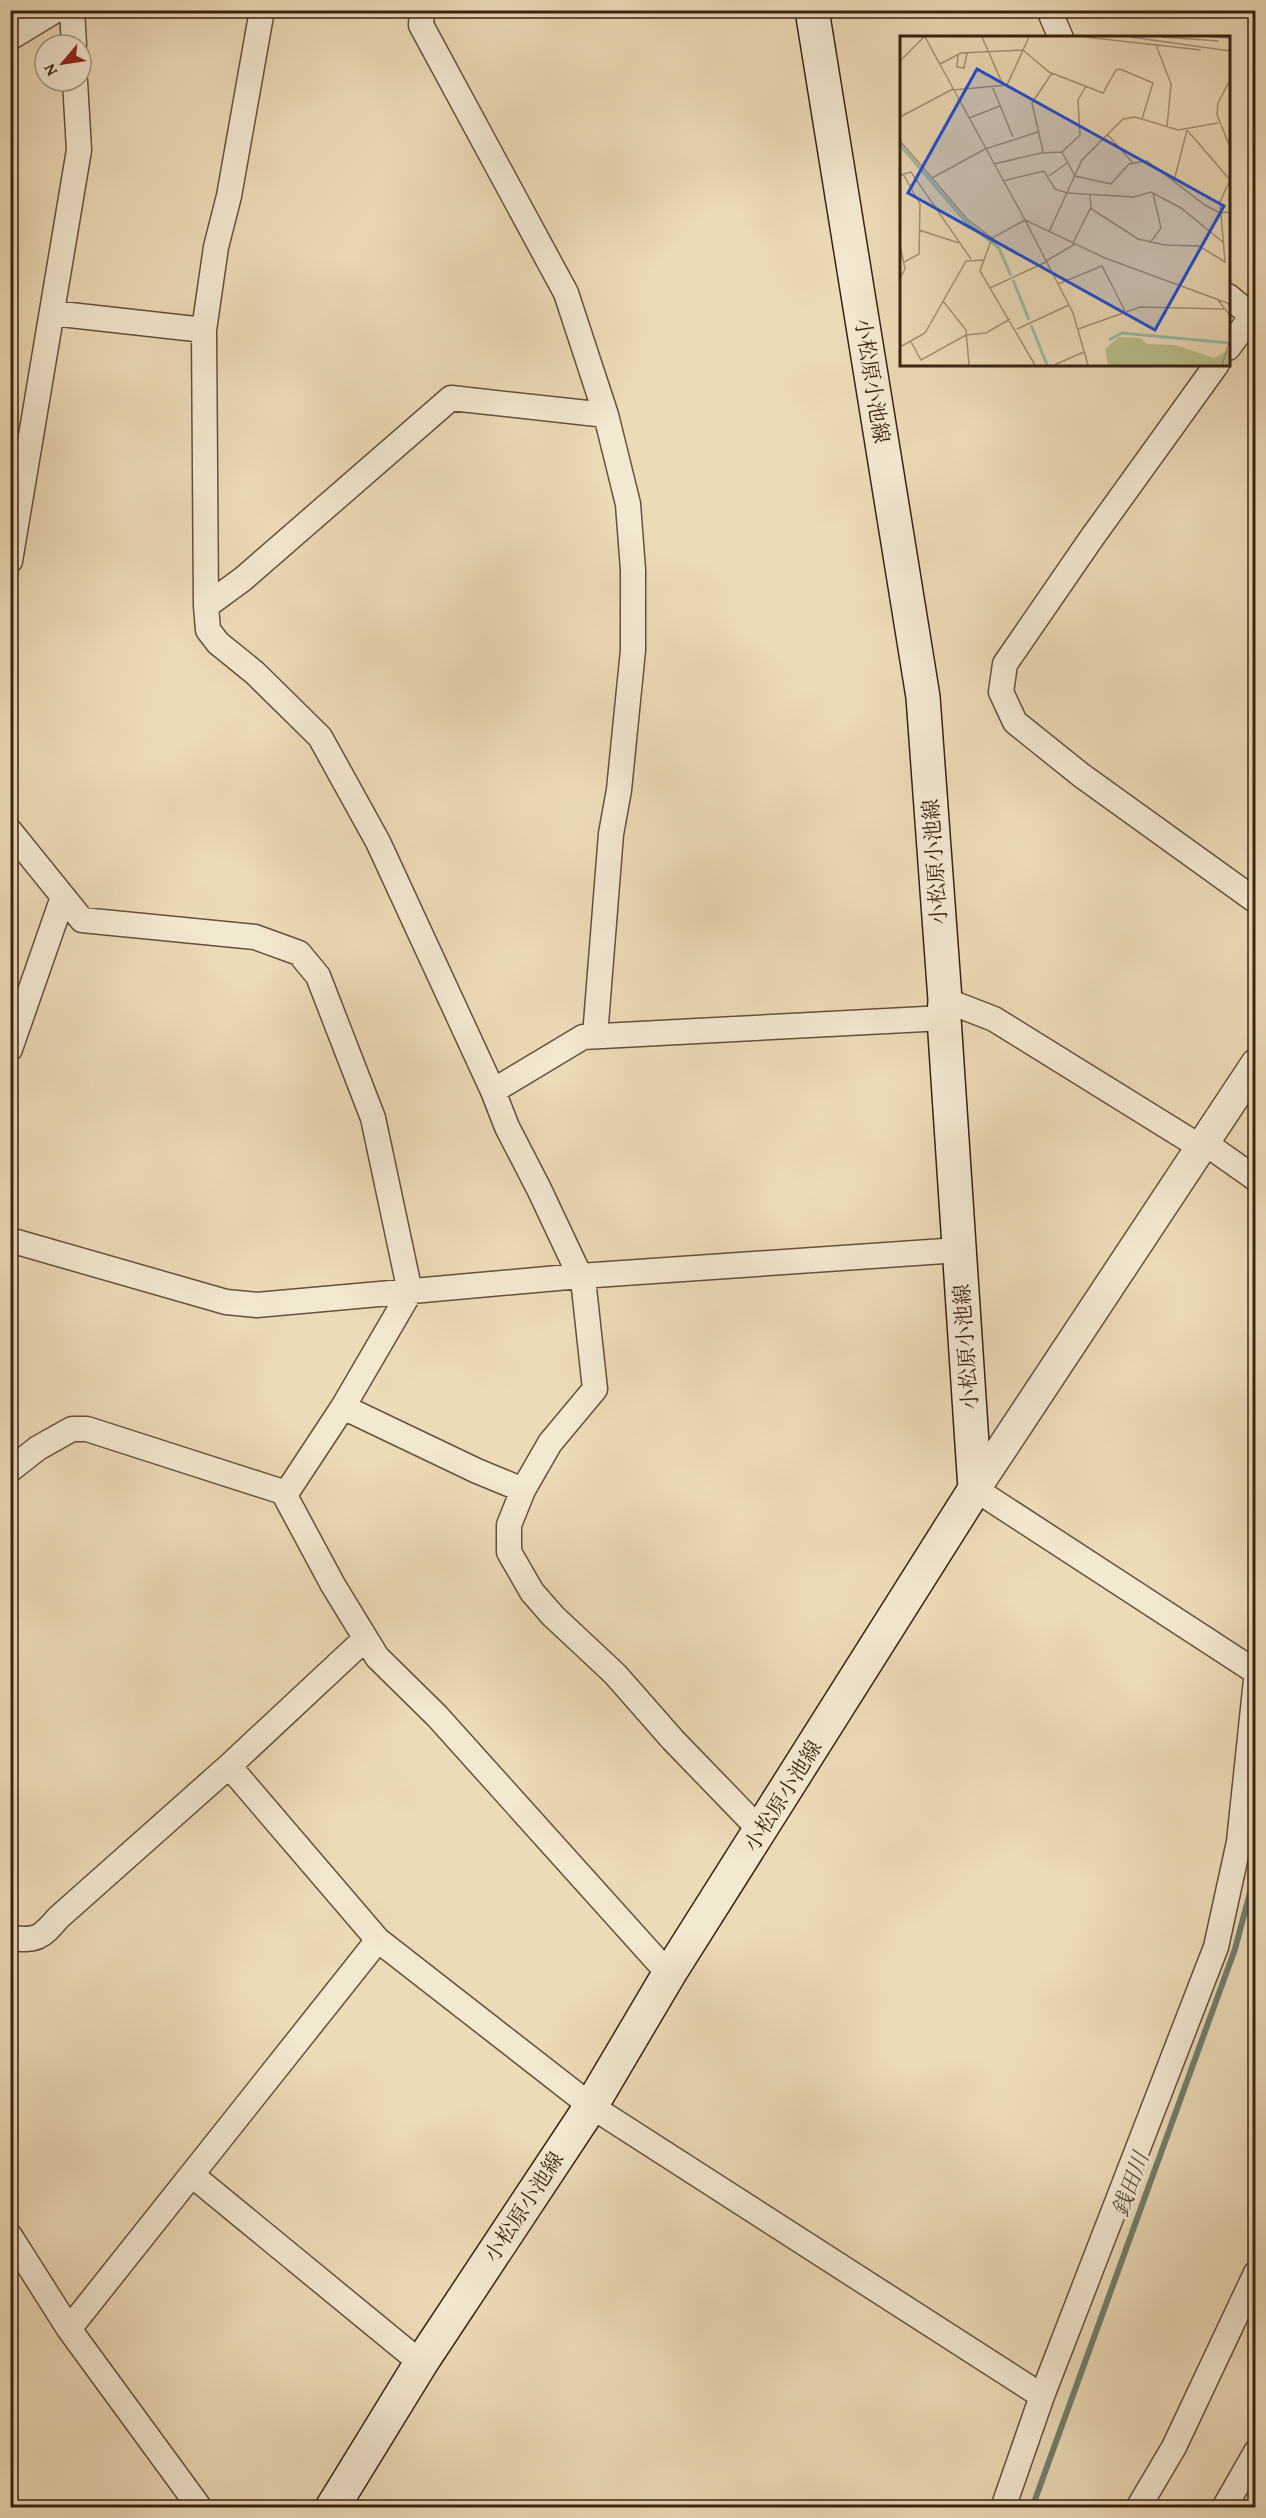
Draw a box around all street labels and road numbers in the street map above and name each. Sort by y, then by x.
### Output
street label: 小松原小池線 [847,316,898,446]
street label: 小松原小池線 [915,798,954,926]
street label: 小松原小池線 [946,1283,985,1411]
street label: 小松原小池線 [736,1734,829,1857]
street label: 小松原小池線 [476,2145,571,2268]

